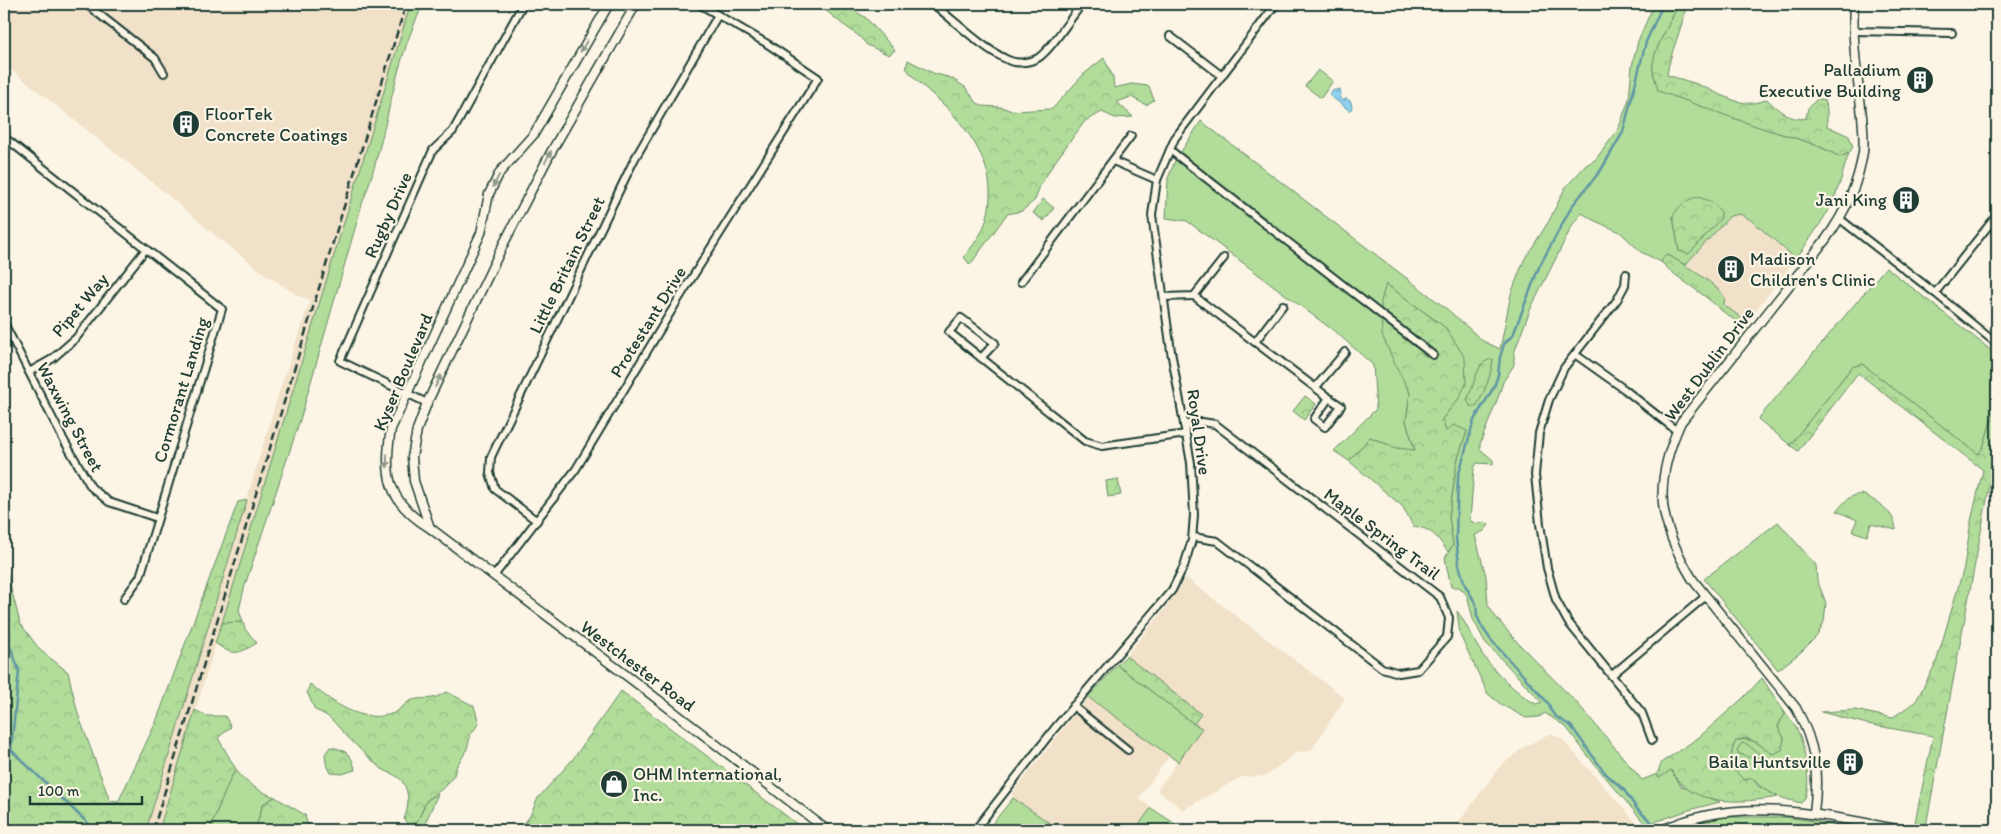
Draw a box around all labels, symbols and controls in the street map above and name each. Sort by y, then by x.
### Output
one-way arrow [580,39,589,53]
place label: Palladium Executive Building [1759,59,1902,102]
building icon: Palladium Executive Building [1905,65,1935,95]
place label: FloorTek Concrete Coatings [205,103,348,146]
building icon: FloorTek Concrete Coatings [171,109,201,139]
one-way arrow [544,150,552,164]
street label: Rugby Drive [359,168,417,262]
one-way arrow [492,174,500,189]
building icon: Jani King [1891,185,1921,215]
place label: Jani King [1816,189,1888,211]
street label: Little Britain Street [524,193,610,337]
place label: Madison Children's Clinic [1750,248,1875,291]
building icon: Madison Children's Clinic [1716,254,1746,284]
street label: Protestant Drive [605,262,691,382]
street label: Pipet Way [47,268,113,342]
street label: West Dublin Drive [1659,303,1759,425]
street label: Kyser Boulevard [368,310,438,434]
street label: Cormorant Landing [148,314,214,465]
street label: Waxwing Street [32,358,108,476]
one-way arrow [434,374,442,388]
street label: Royal Drive [1182,388,1216,476]
one-way arrow [384,454,392,470]
street label: Maple Spring Trail [1319,483,1445,585]
street label: Westchester Road [576,616,700,716]
building icon: Baila Huntsville [1835,747,1865,777]
place label: Baila Huntsville [1708,751,1831,773]
place label: OHM International, Inc. [633,763,782,806]
shop icon: OHM International, Inc. [599,769,629,799]
scale bar [30,774,142,806]
text: 100 m [38,782,80,800]

